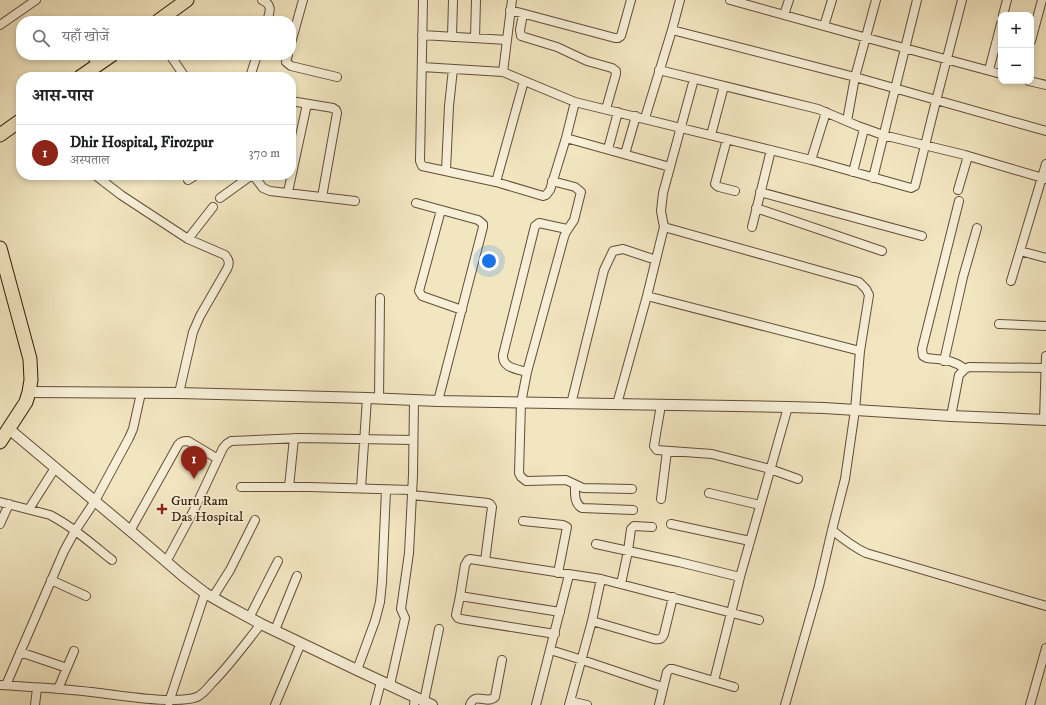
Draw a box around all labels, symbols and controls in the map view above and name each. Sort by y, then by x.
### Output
map controls [998,12,1034,84]
button: + [998,12,1034,48]
search box [16,16,296,60]
icon: search [30,27,52,49]
text: यहाँ खोजें [62,27,109,46]
button: − [998,48,1034,84]
text: आस-पास [32,85,93,107]
text: Dhir Hospital, Firozpur [70,133,213,152]
text: 1 [43,145,47,161]
text: 370 m [249,145,280,161]
text: अस्पताल [70,152,110,168]
your location [479,251,499,271]
pin: 1 [181,446,207,479]
place label: Guru Ram Das Hospital [171,492,244,526]
marker: Guru Ram Das Hospital [156,503,168,515]

